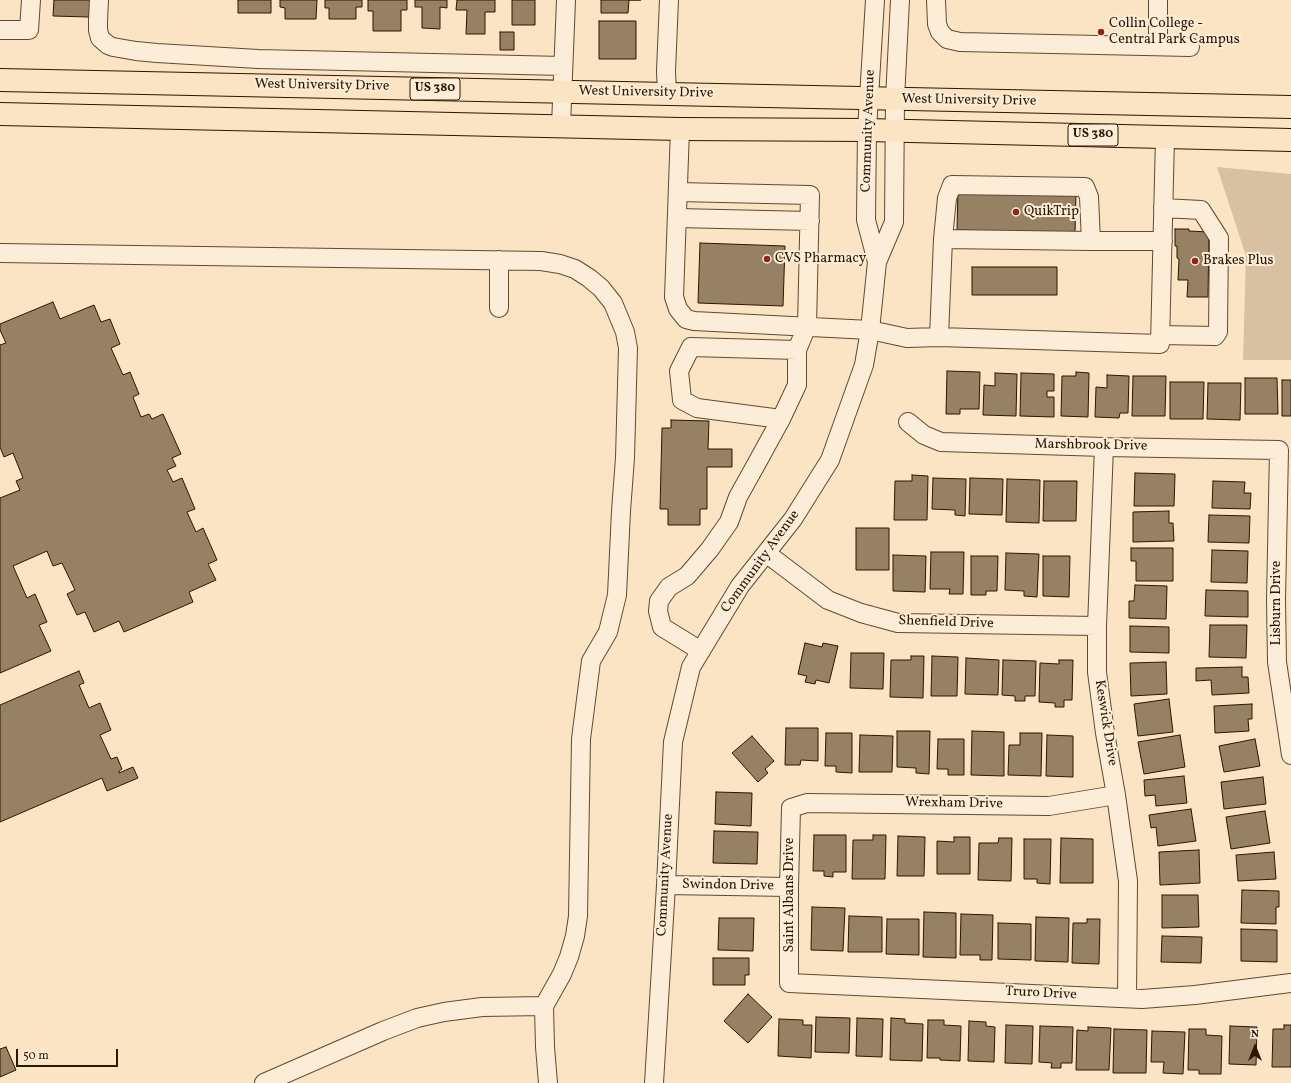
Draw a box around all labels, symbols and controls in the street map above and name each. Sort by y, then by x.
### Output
place label: Collin College - Central Park Campus [1109,16,1240,48]
marker: Collin College - Central Park Campus [1096,27,1106,37]
street label: Community Avenue [858,69,880,193]
street label: West University Drive [255,76,389,96]
road number: US 380 [410,78,460,100]
street label: West University Drive [579,83,713,103]
street label: West University Drive [902,91,1036,111]
road number: US 380 [1068,124,1118,146]
place label: QuikTrip [1024,204,1079,220]
marker: QuikTrip [1011,207,1021,217]
place label: CVS Pharmacy [775,251,866,267]
place label: Brakes Plus [1203,253,1274,269]
marker: CVS Pharmacy [762,254,772,264]
marker: Brakes Plus [1190,256,1200,266]
street label: Marshbrook Drive [1034,437,1148,455]
street label: Community Avenue [718,507,804,617]
street label: Lisburn Drive [1269,561,1285,645]
street label: Shenfield Drive [898,613,994,633]
street label: Keswick Drive [1090,679,1120,767]
street label: Wrexham Drive [905,795,1003,813]
street label: Community Avenue [654,813,678,937]
street label: Saint Albans Drive [782,838,798,952]
street label: Swindon Drive [682,877,774,895]
street label: Truro Drive [1005,984,1077,1004]
north arrow [1235,1027,1275,1067]
text: N [1251,1027,1259,1042]
scale bar [18,1041,120,1067]
text: 50 m [23,1048,49,1064]

